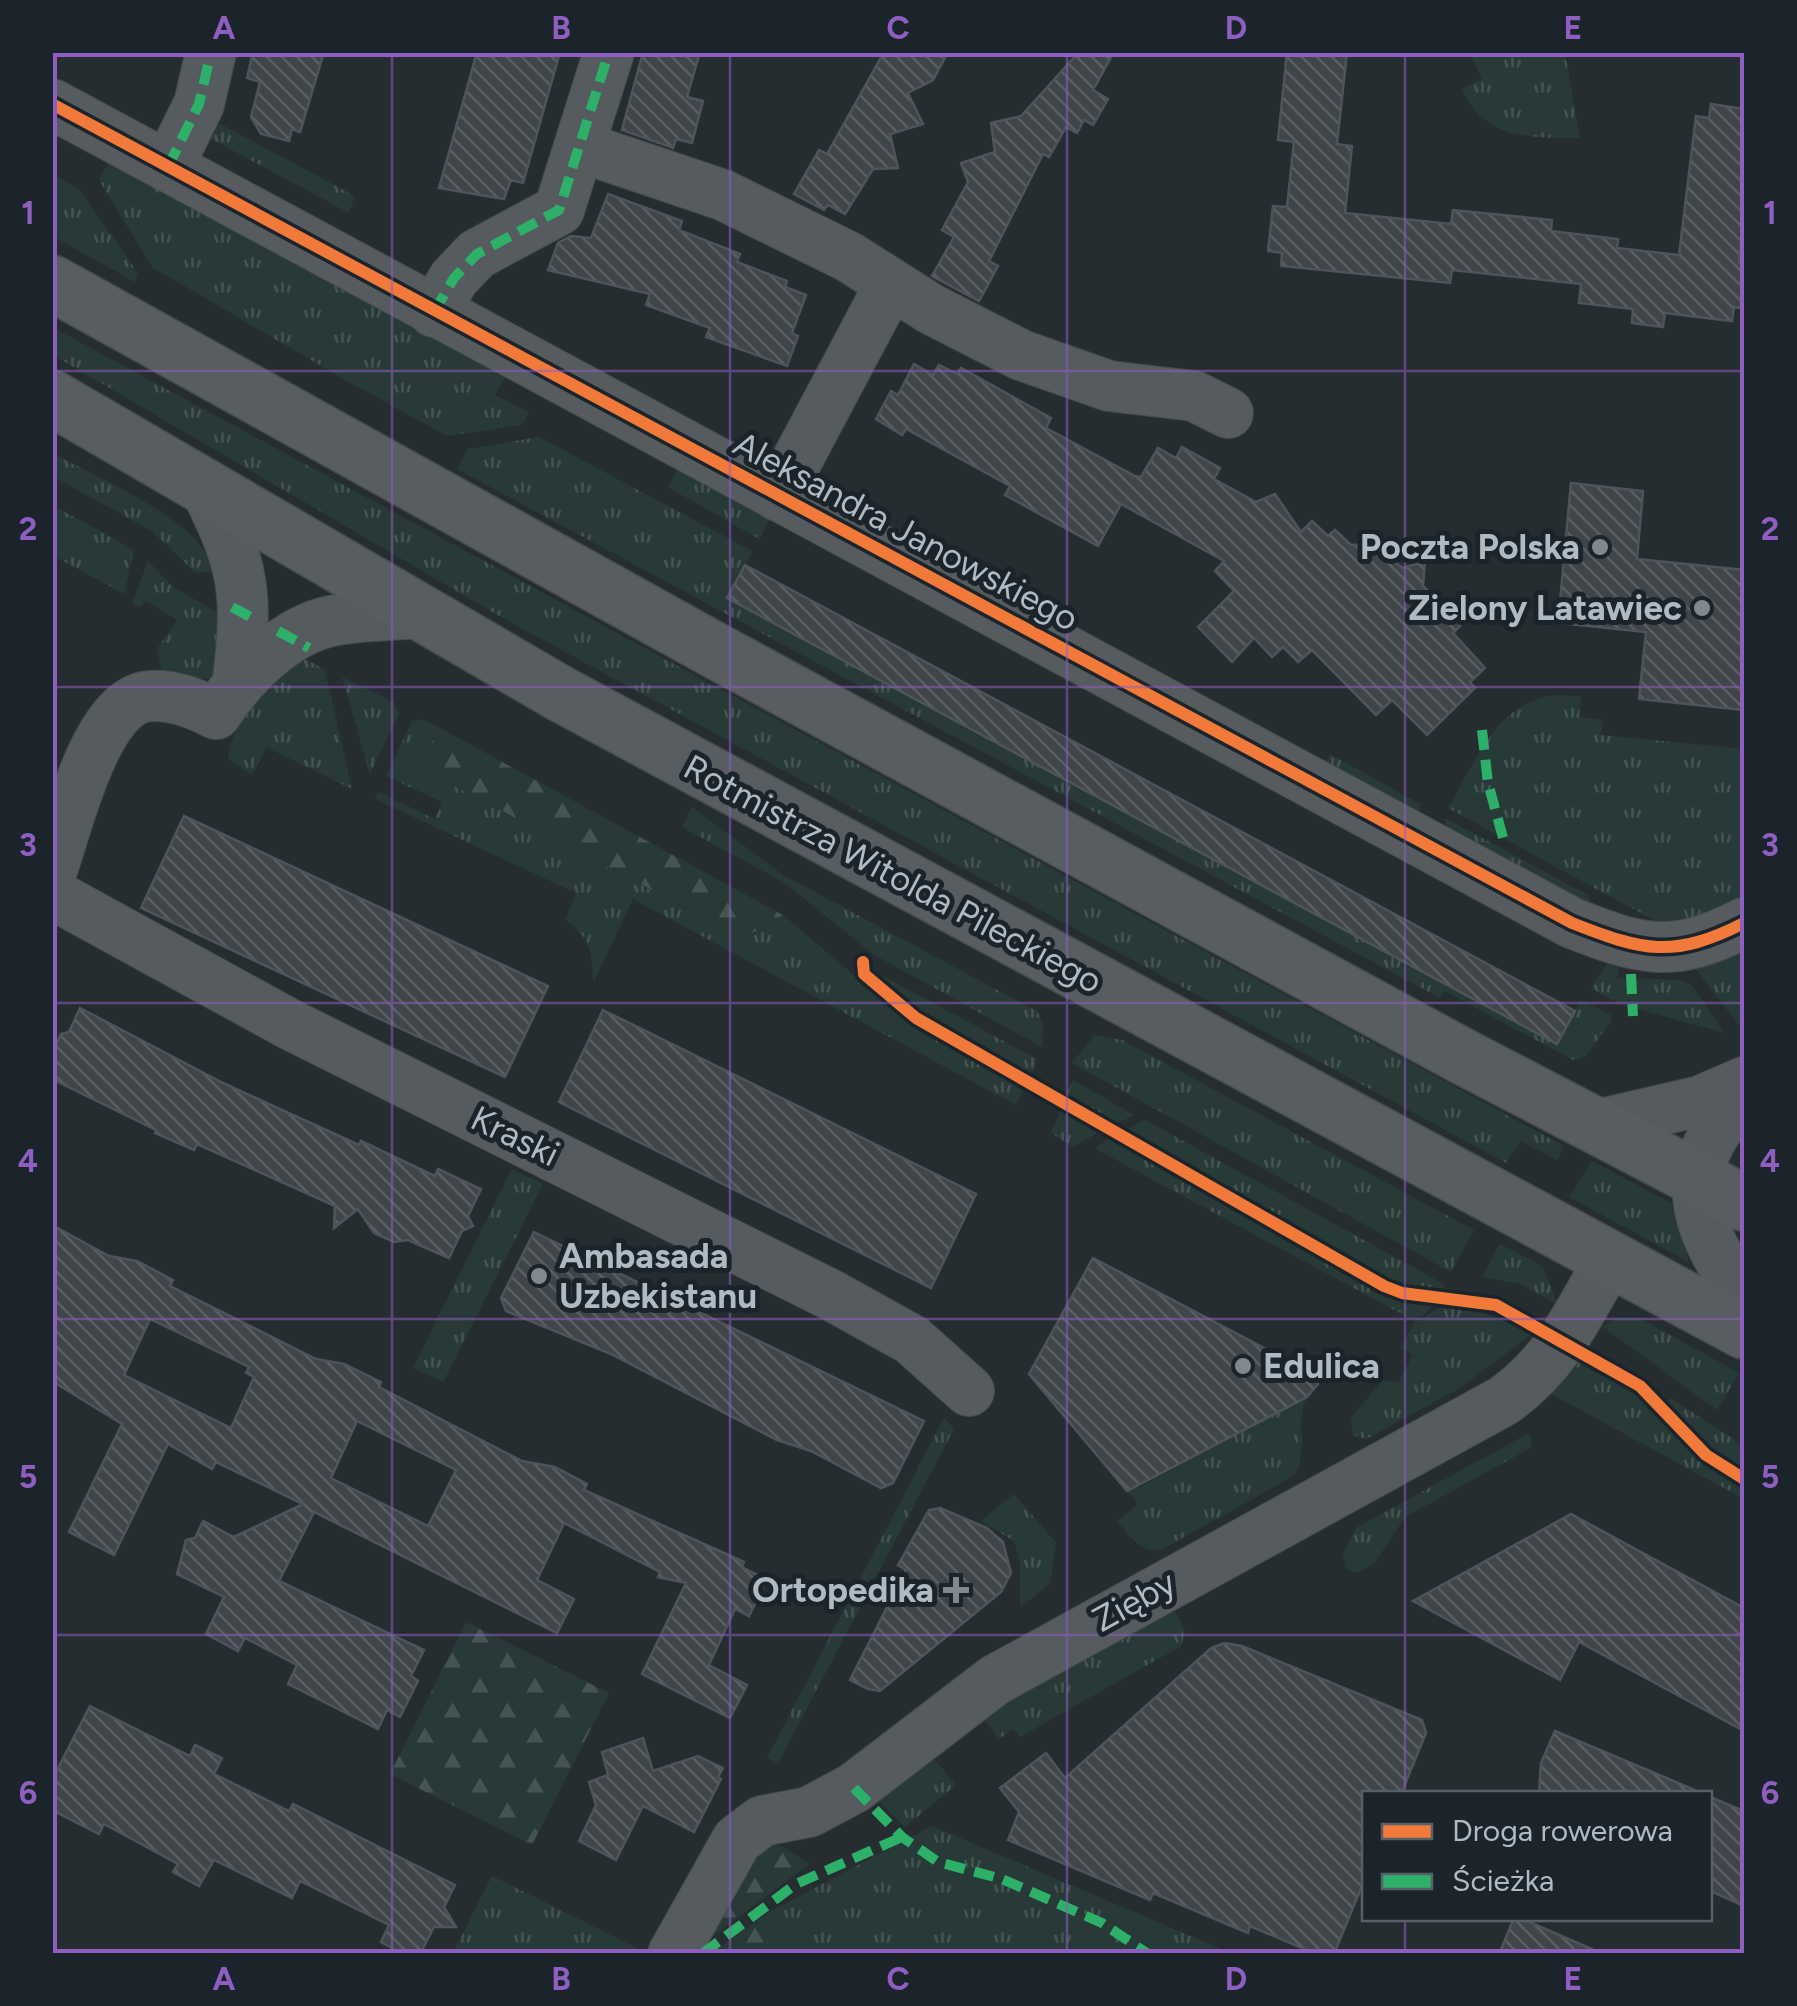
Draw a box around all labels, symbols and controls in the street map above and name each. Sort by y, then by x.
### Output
text: A [213,9,236,47]
text: B [551,9,571,47]
text: C [886,9,910,47]
text: D [1225,9,1247,47]
text: E [1564,9,1582,47]
text: 1 [21,194,35,232]
text: 1 [1763,194,1777,232]
street label: Aleksandra Janowskiego [727,422,1085,640]
text: 2 [19,510,37,548]
text: 2 [1761,510,1779,548]
place label: Poczta Polska [1360,526,1580,568]
marker: Poczta Polska [1589,536,1611,558]
place label: Zielony Latawiec [1408,587,1682,629]
marker: Zielony Latawiec [1691,597,1713,619]
street label: Rotmistrza Witolda Pileckiego [677,746,1109,1002]
text: 3 [19,826,37,864]
text: 3 [1761,826,1779,864]
street label: Kraski [464,1097,566,1175]
text: 4 [18,1142,38,1180]
text: 4 [1760,1142,1780,1180]
place label: Ambasada Uzbekistanu [559,1235,757,1317]
marker: Ambasada Uzbekistanu [528,1265,550,1287]
place label: Edulica [1263,1345,1380,1387]
marker: Edulica [1232,1355,1254,1377]
text: 5 [19,1458,37,1496]
text: 5 [1761,1458,1779,1496]
street label: Zięby [1085,1561,1183,1641]
place label: Ortopedika [752,1569,934,1611]
marker: Ortopedika [943,1577,969,1603]
text: 6 [19,1774,37,1812]
text: 6 [1761,1774,1779,1812]
legend [1362,1791,1712,1921]
text: Droga rowerowa [1452,1812,1673,1849]
text: Ścieżka [1452,1862,1554,1899]
text: A [213,1960,236,1998]
text: B [551,1960,571,1998]
text: C [886,1960,910,1998]
text: D [1225,1960,1247,1998]
text: E [1564,1960,1582,1998]

